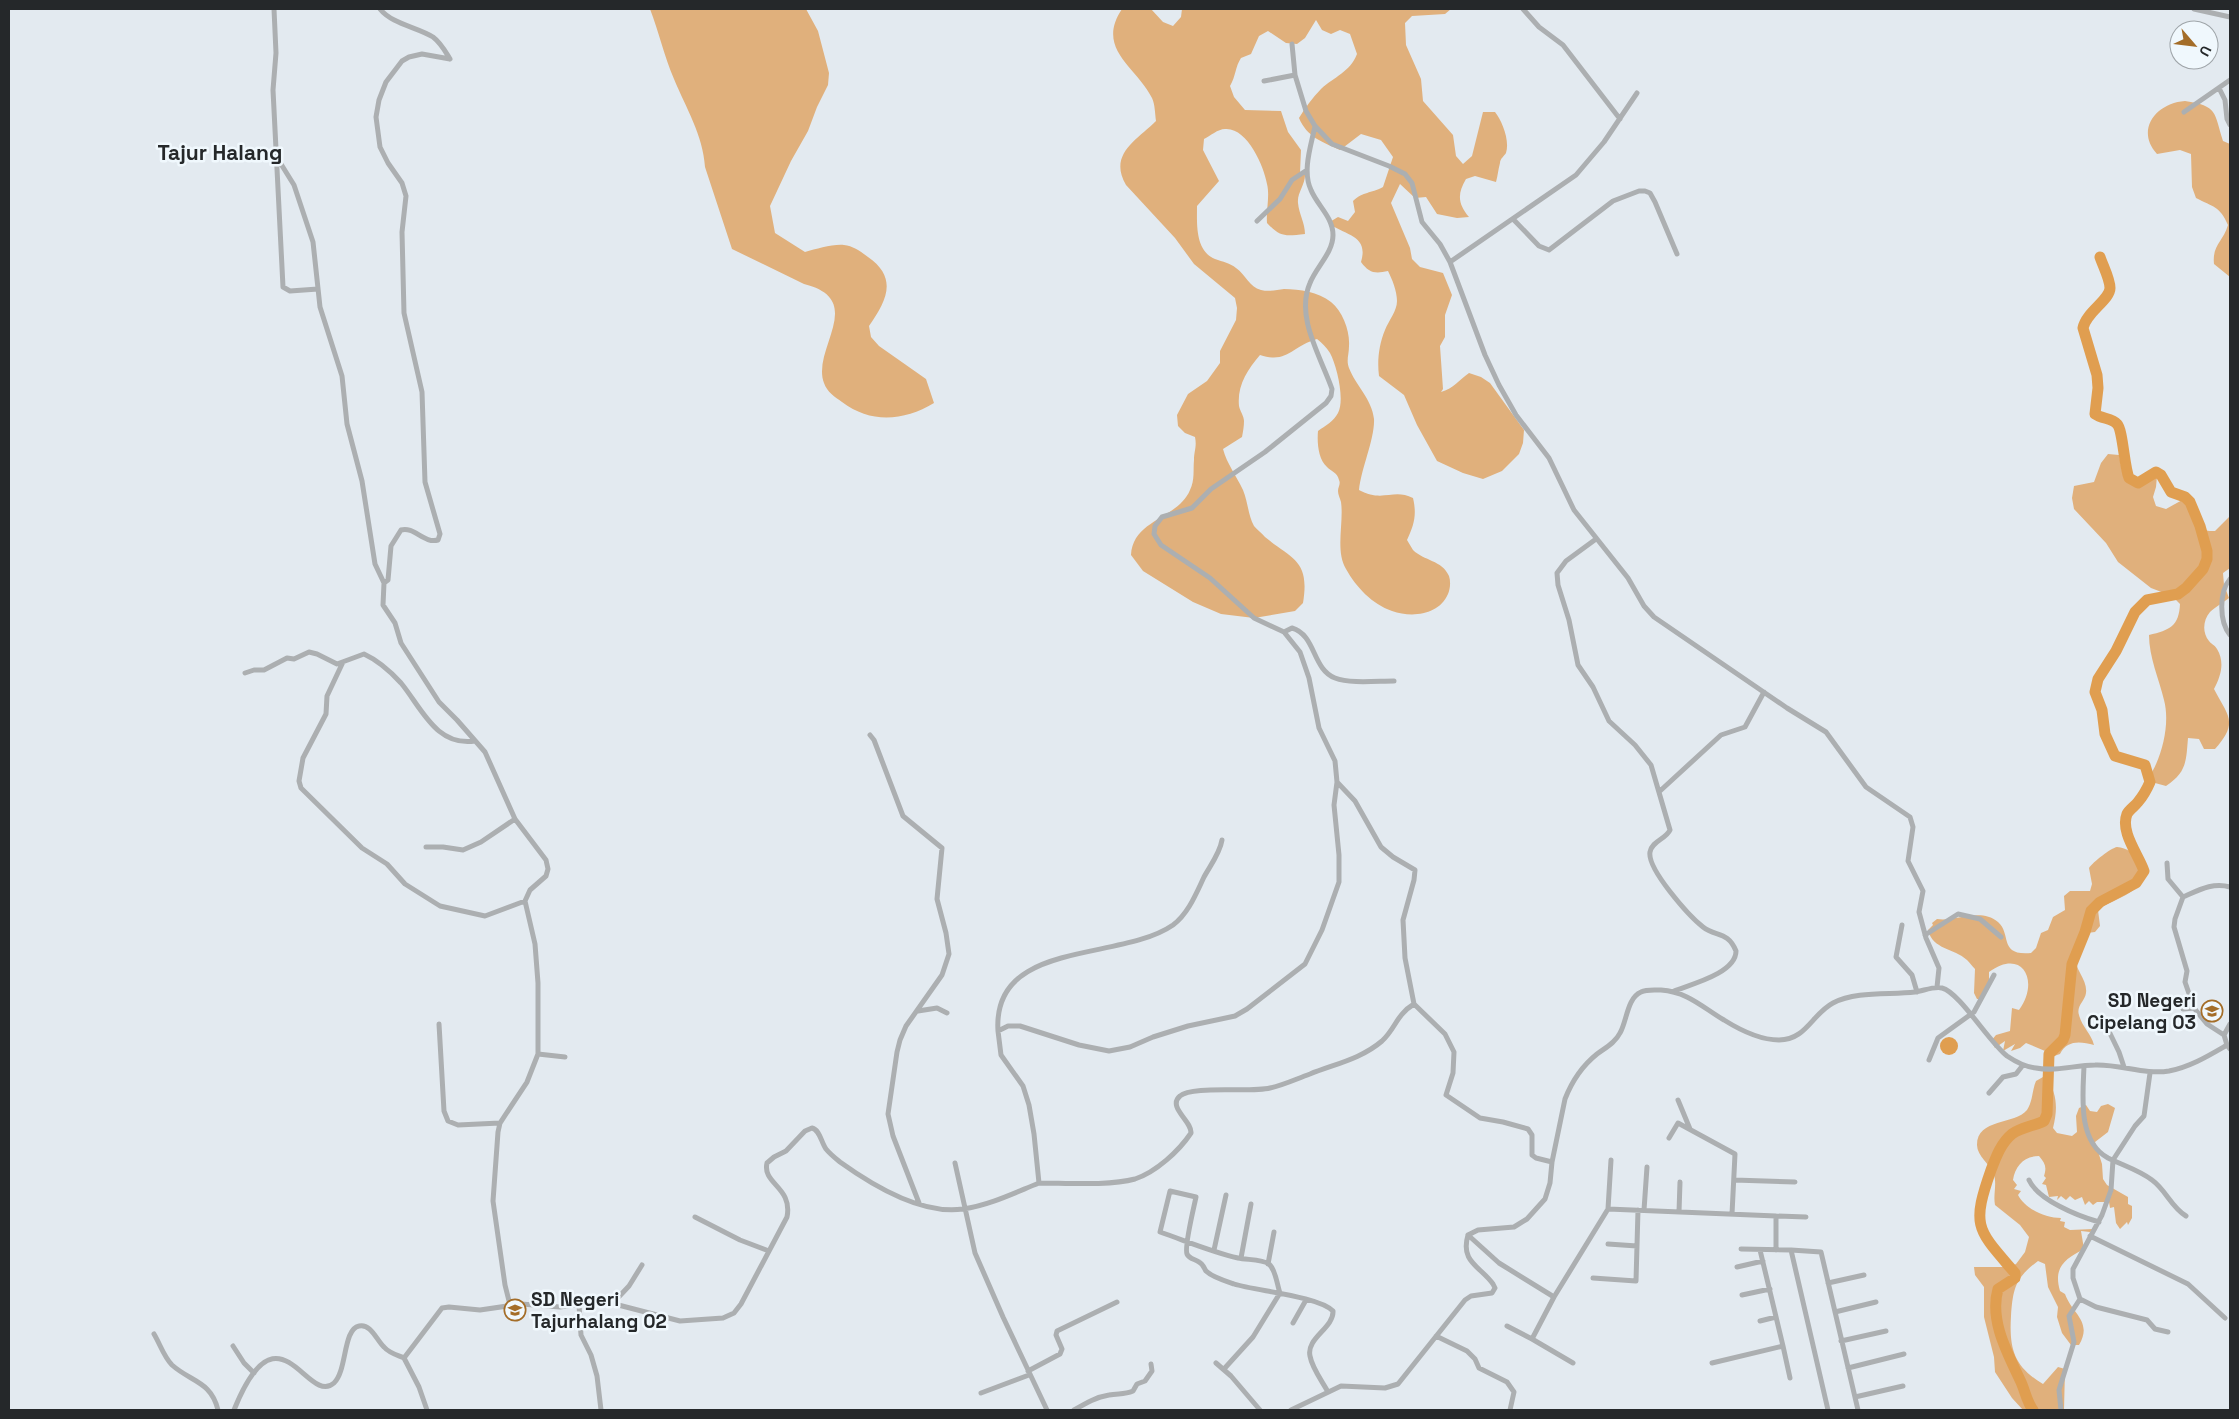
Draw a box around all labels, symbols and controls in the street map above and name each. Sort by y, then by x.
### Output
north arrow [2169,20,2219,70]
text: U [2195,43,2216,59]
district label: Tajur Halang [158,139,282,166]
place label: SD Negeri Cipelang 03 [2087,988,2196,1035]
school or university icon: SD Negeri Cipelang 03 [2200,999,2224,1023]
place label: SD Negeri Tajurhalang 02 [531,1287,667,1334]
school or university icon: SD Negeri Tajurhalang 02 [503,1298,527,1322]

